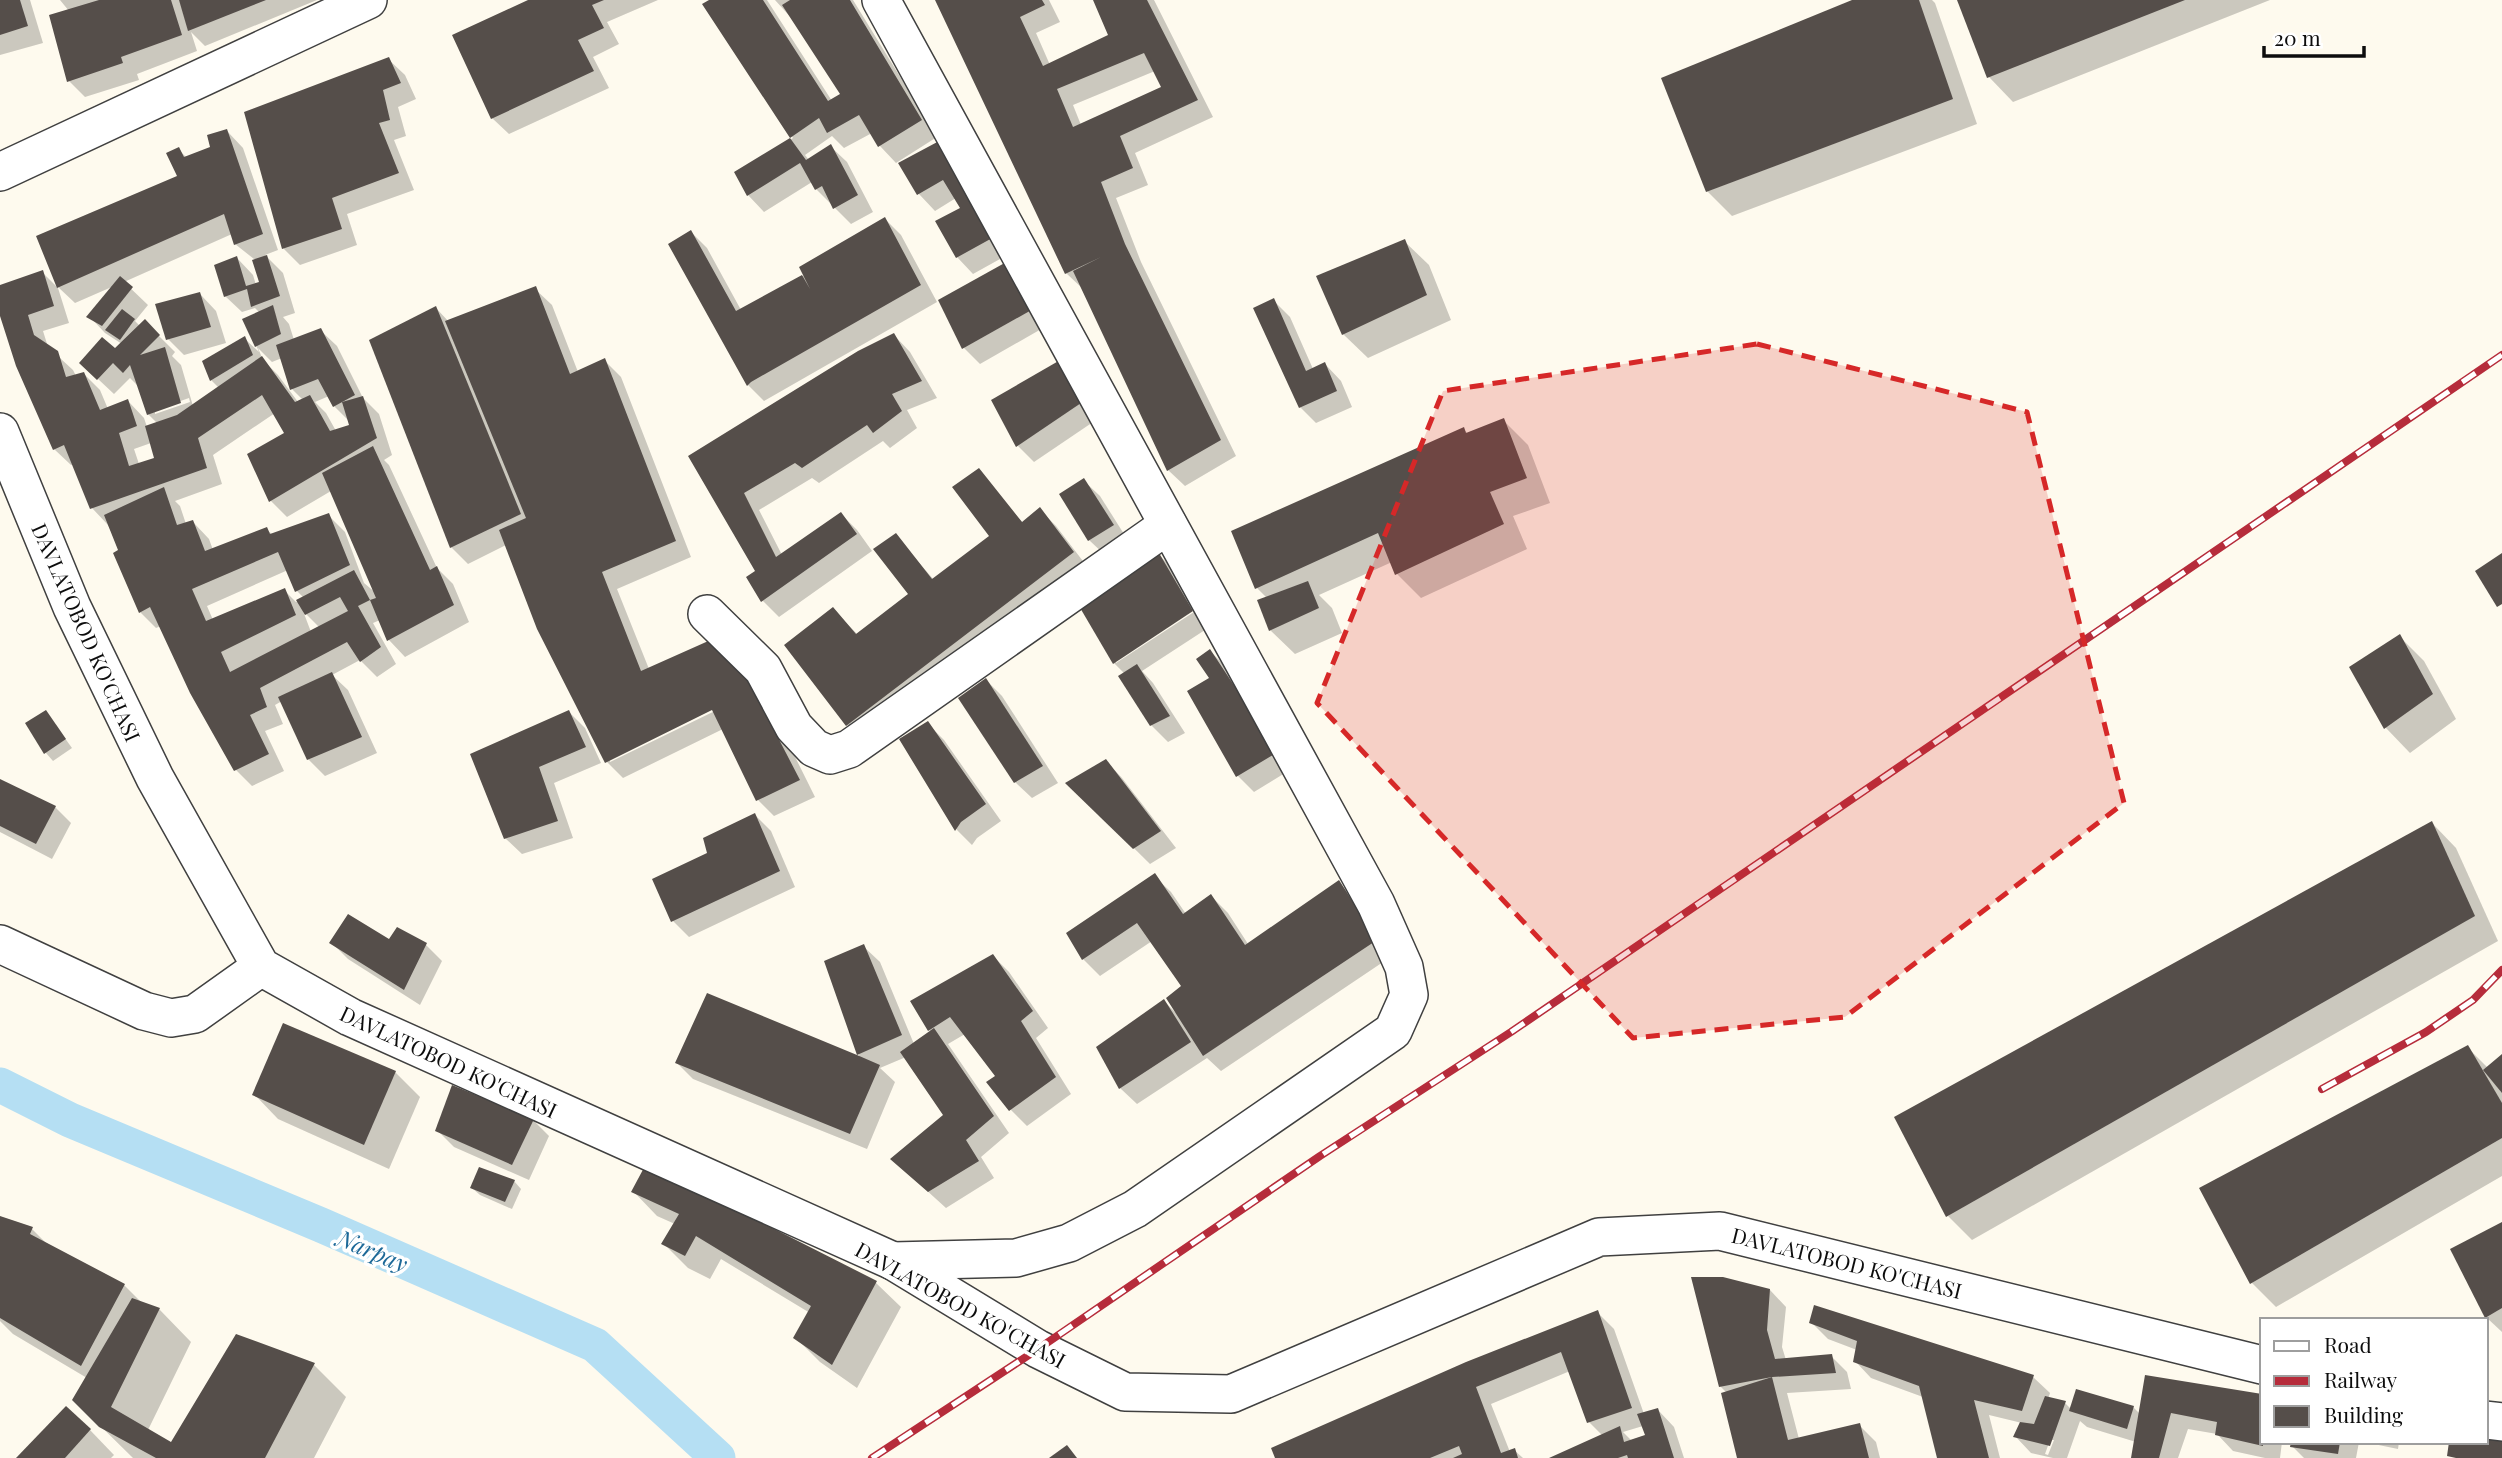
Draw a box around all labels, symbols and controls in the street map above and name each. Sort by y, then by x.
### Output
scale bar [2264,14,2364,58]
text: 20 m [2274,23,2321,51]
street label: DAVLATOBOD KO'CHASI [26,518,148,746]
street label: DAVLATOBOD KO'CHASI [336,998,562,1124]
street label: DAVLATOBOD KO'CHASI [1729,1220,1965,1304]
water label: Narpay [331,1221,413,1279]
street label: DAVLATOBOD KO'CHASI [851,1234,1071,1374]
legend [2260,1318,2488,1444]
text: Road [2324,1330,2372,1358]
text: Railway [2324,1365,2398,1393]
text: Building [2324,1400,2403,1428]

